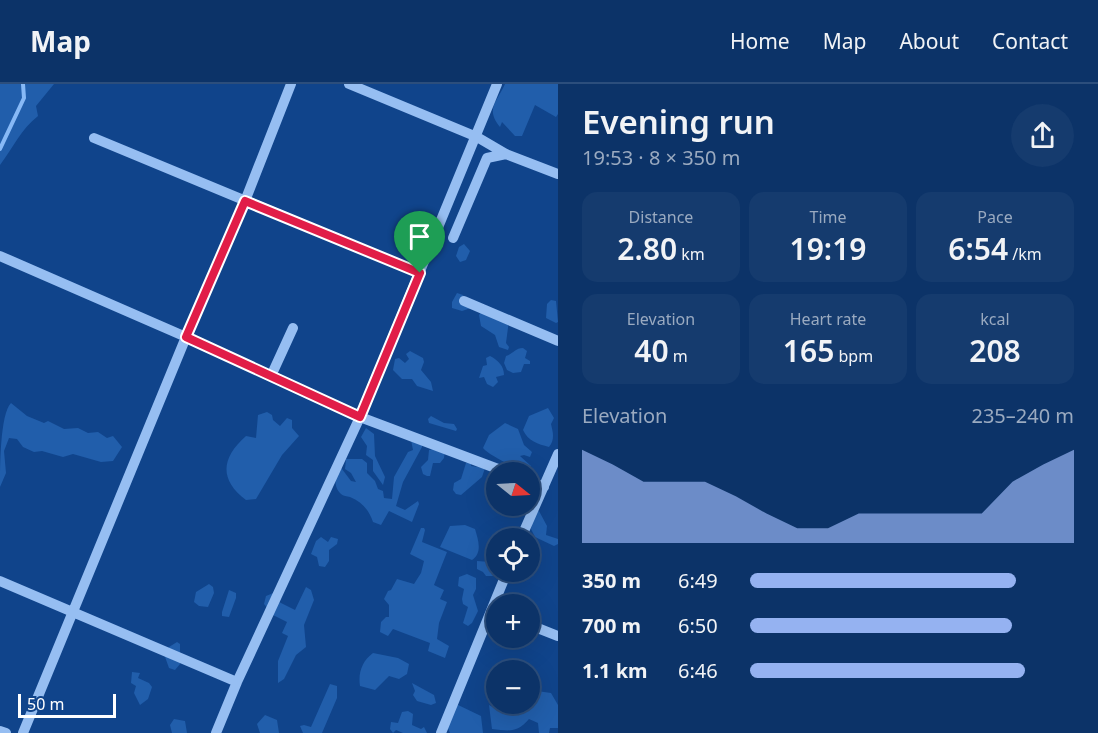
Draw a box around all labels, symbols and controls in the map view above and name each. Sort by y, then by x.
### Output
text: Map [30,22,91,60]
text: Home [730,27,790,55]
text: Map [823,27,866,55]
text: About [899,27,959,55]
text: Contact [992,27,1068,55]
text: Evening run [582,99,775,144]
button: share [1011,104,1074,167]
text: 19:53 · 8 × 350 m [582,144,740,171]
text: Distance [629,206,693,228]
text: Time [809,206,847,228]
text: Pace [977,206,1013,228]
pin [394,211,445,273]
icon: arrive [403,220,436,253]
text: 2.80 [617,228,677,269]
text: 19:19 [790,228,866,269]
text: 6:54 [948,228,1008,269]
text: km [677,243,705,265]
text: /km [1008,243,1042,265]
text: Elevation [627,308,695,330]
text: Heart rate [790,308,866,330]
text: kcal [980,308,1010,330]
text: 40 [634,330,669,371]
text: 165 [783,330,834,371]
text: 208 [969,330,1021,371]
text: m [669,345,688,367]
text: bpm [834,345,873,367]
text: Elevation [582,402,667,429]
text: 235–240 m [971,402,1074,429]
north arrow [486,462,540,516]
map controls [486,462,540,714]
button: locate [486,528,540,582]
text: 350 m [582,567,641,594]
text: 6:49 [678,567,718,594]
button: + [486,594,540,648]
text: 700 m [582,612,641,639]
text: 6:50 [678,612,718,639]
text: 1.1 km [582,657,648,684]
text: 6:46 [678,657,718,684]
button: − [486,660,540,714]
scale bar [18,691,116,718]
text: 50 m [27,693,64,715]

